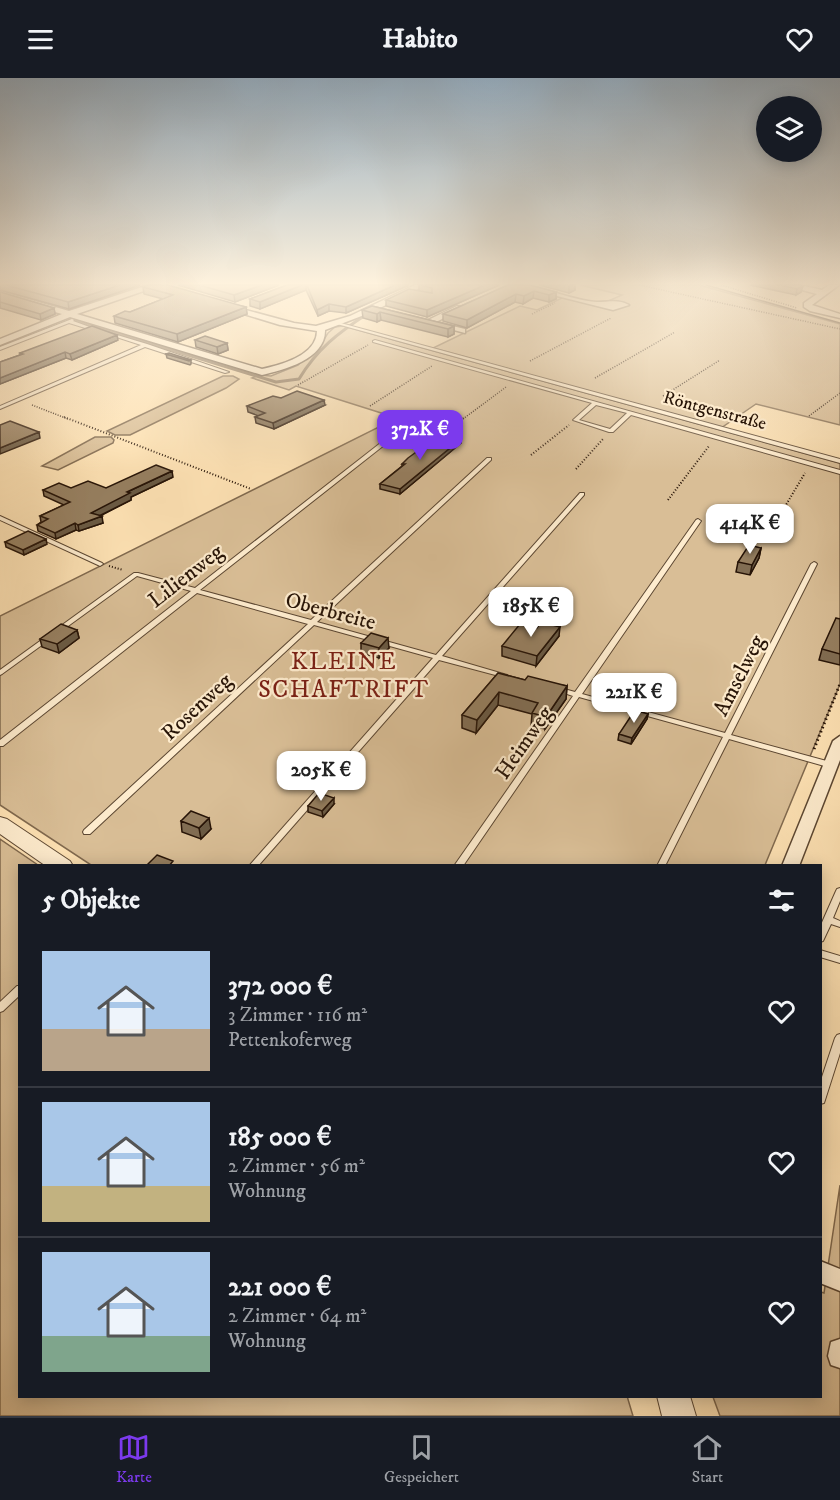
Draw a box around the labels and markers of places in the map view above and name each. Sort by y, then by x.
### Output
pin: 372K € [371,410,469,461]
pin: 414K € [701,504,799,555]
pin: 185K € [482,587,580,638]
pin: 221K € [585,673,683,724]
pin: 205K € [272,751,370,802]

